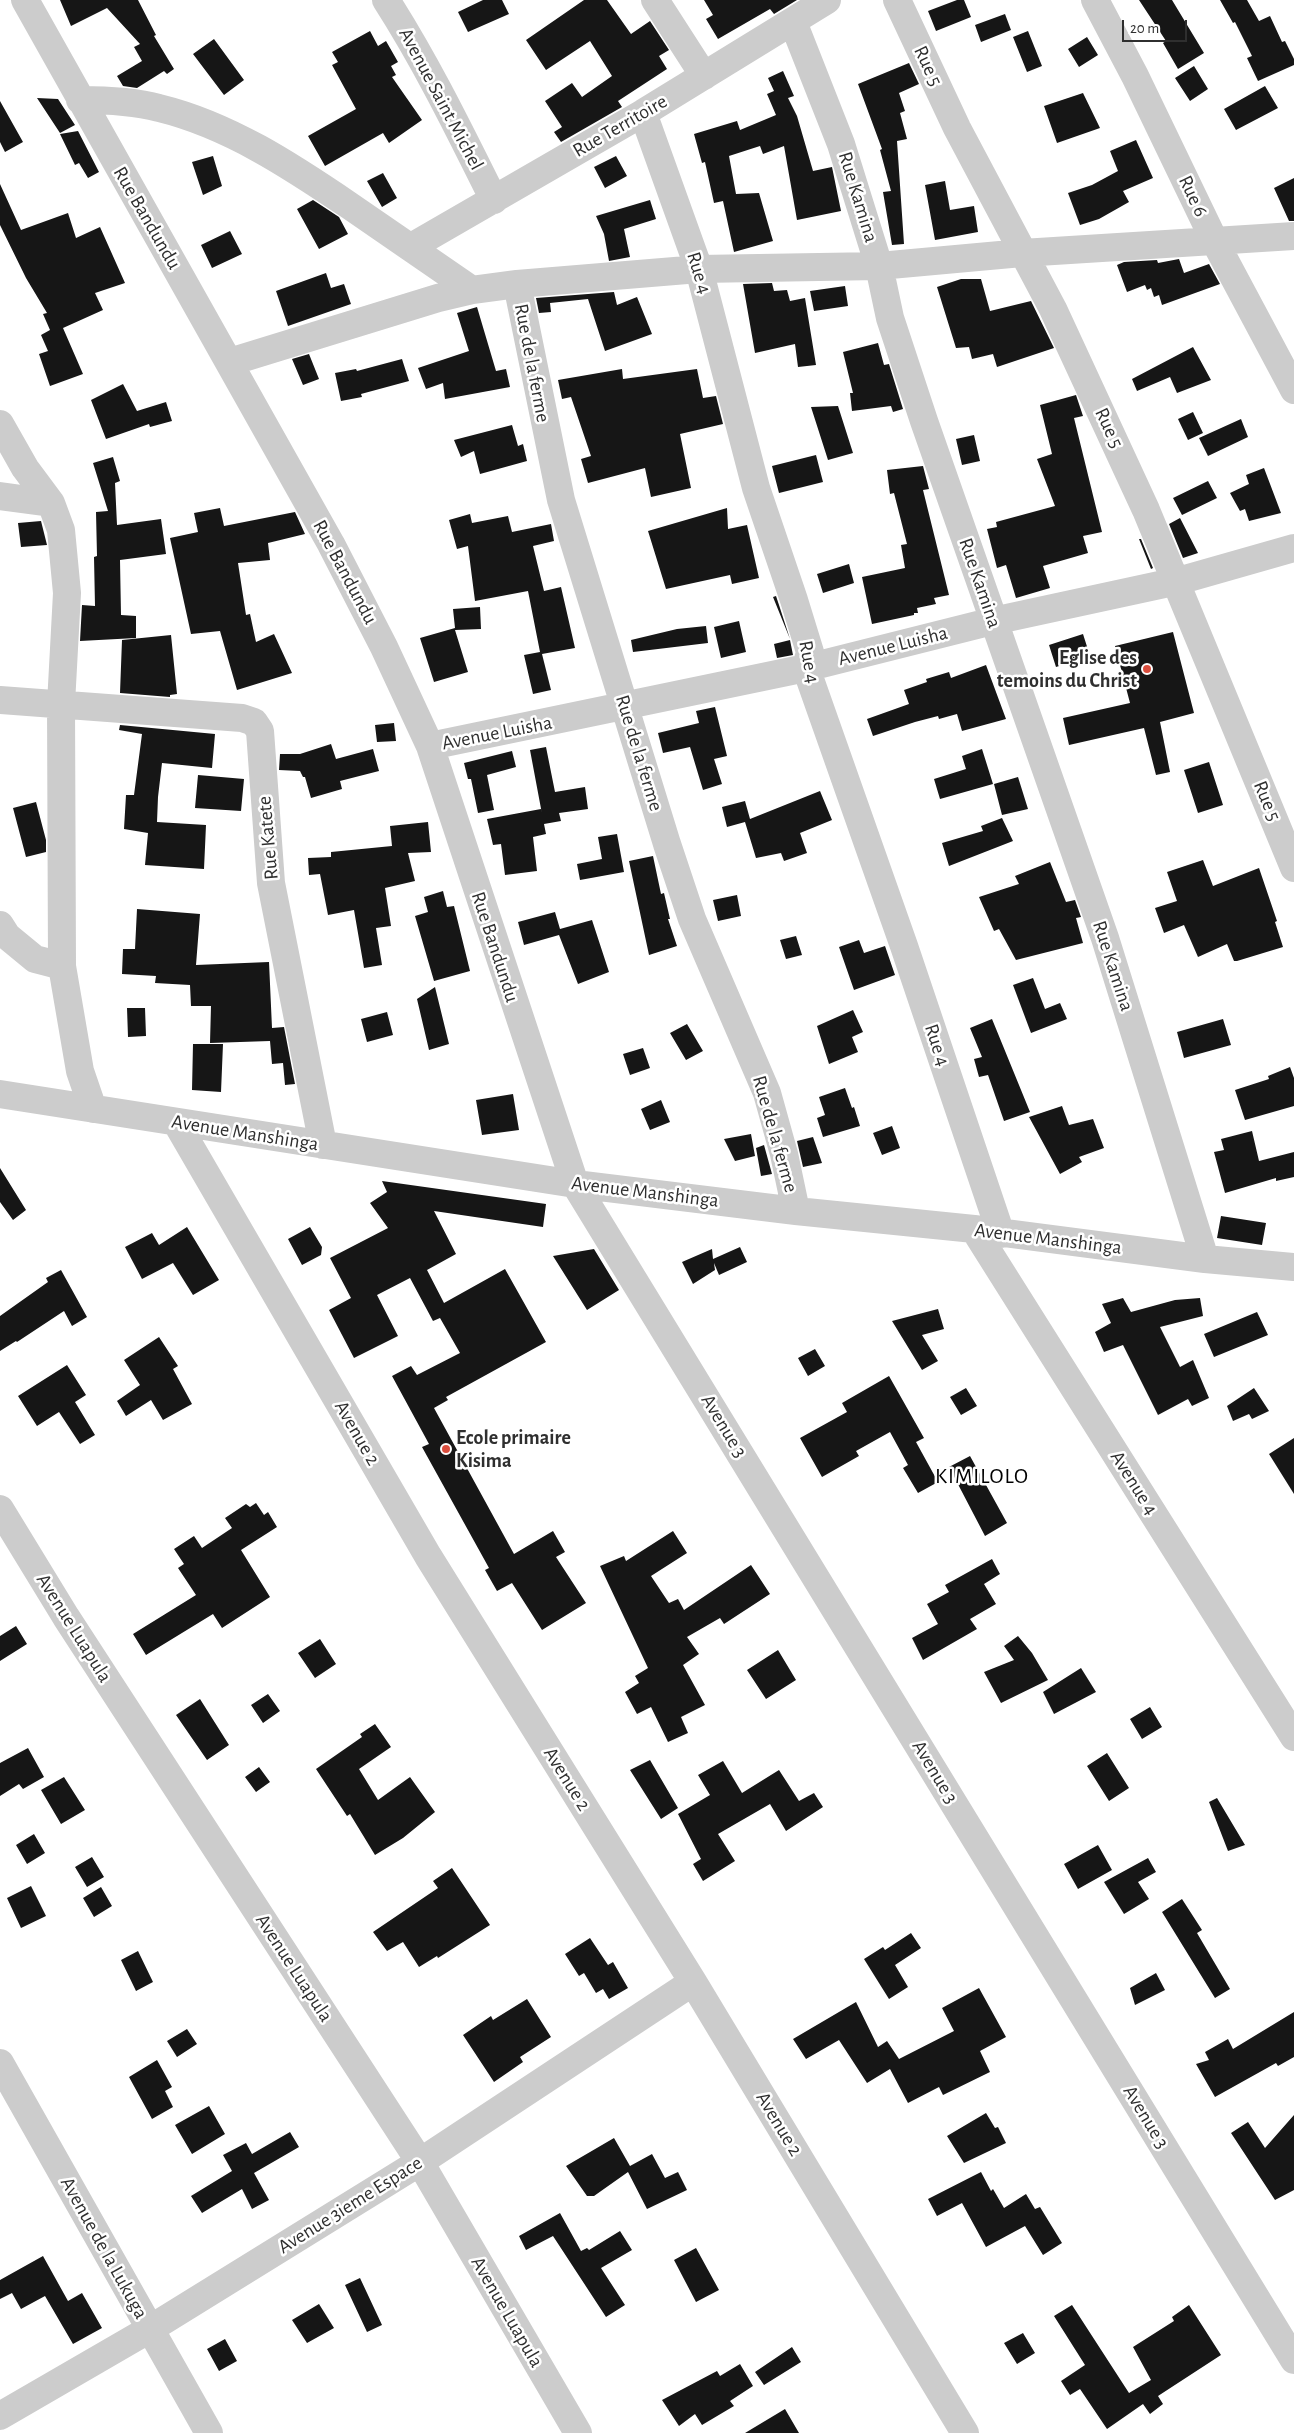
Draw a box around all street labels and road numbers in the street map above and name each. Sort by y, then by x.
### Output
street label: Avenue Saint Michel [393,24,489,174]
street label: Rue 5 [908,42,948,90]
street label: Rue Territoire [568,89,672,163]
street label: Rue Kamina [833,149,883,245]
street label: Rue Bandundu [108,162,186,274]
street label: Rue 6 [1173,172,1213,220]
street label: Rue 4 [681,249,717,297]
street label: Rue de la ferme [509,302,555,424]
street label: Rue 5 [1089,404,1129,452]
street label: Rue Bandundu [307,516,383,628]
street label: Rue Kamina [953,535,1007,631]
street label: Avenue Luisha [836,621,950,671]
street label: Rue 4 [793,639,825,685]
street label: Rue de la ferme [610,692,668,814]
street label: Avenue Luisha [440,711,554,755]
street label: Rue 5 [1248,777,1286,825]
street label: Rue Katete [252,795,284,881]
street label: Rue Bandundu [466,889,524,1005]
street label: Rue Kamina [1087,918,1139,1014]
street label: Rue 4 [919,1021,955,1069]
street label: Rue de la ferme [747,1073,803,1195]
street label: Avenue Manshinga [170,1110,320,1156]
street label: Avenue Manshinga [570,1171,720,1213]
street label: Avenue Manshinga [973,1218,1123,1260]
street label: Avenue 3 [696,1390,752,1462]
street label: Avenue 2 [329,1396,385,1470]
street label: Avenue 4 [1105,1446,1163,1520]
street label: Avenue Luapula [31,1569,117,1687]
street label: Avenue 3 [907,1736,963,1808]
street label: Avenue 2 [538,1743,596,1815]
street label: Avenue Luapula [250,1910,338,2026]
street label: Avenue 3 [1118,2081,1174,2153]
street label: Avenue 2 [751,2088,807,2160]
street label: Avenue 3ieme Espace [273,2151,427,2259]
street label: Avenue de la Lukuga [55,2173,153,2323]
street label: Avenue Luapula [466,2252,548,2372]

